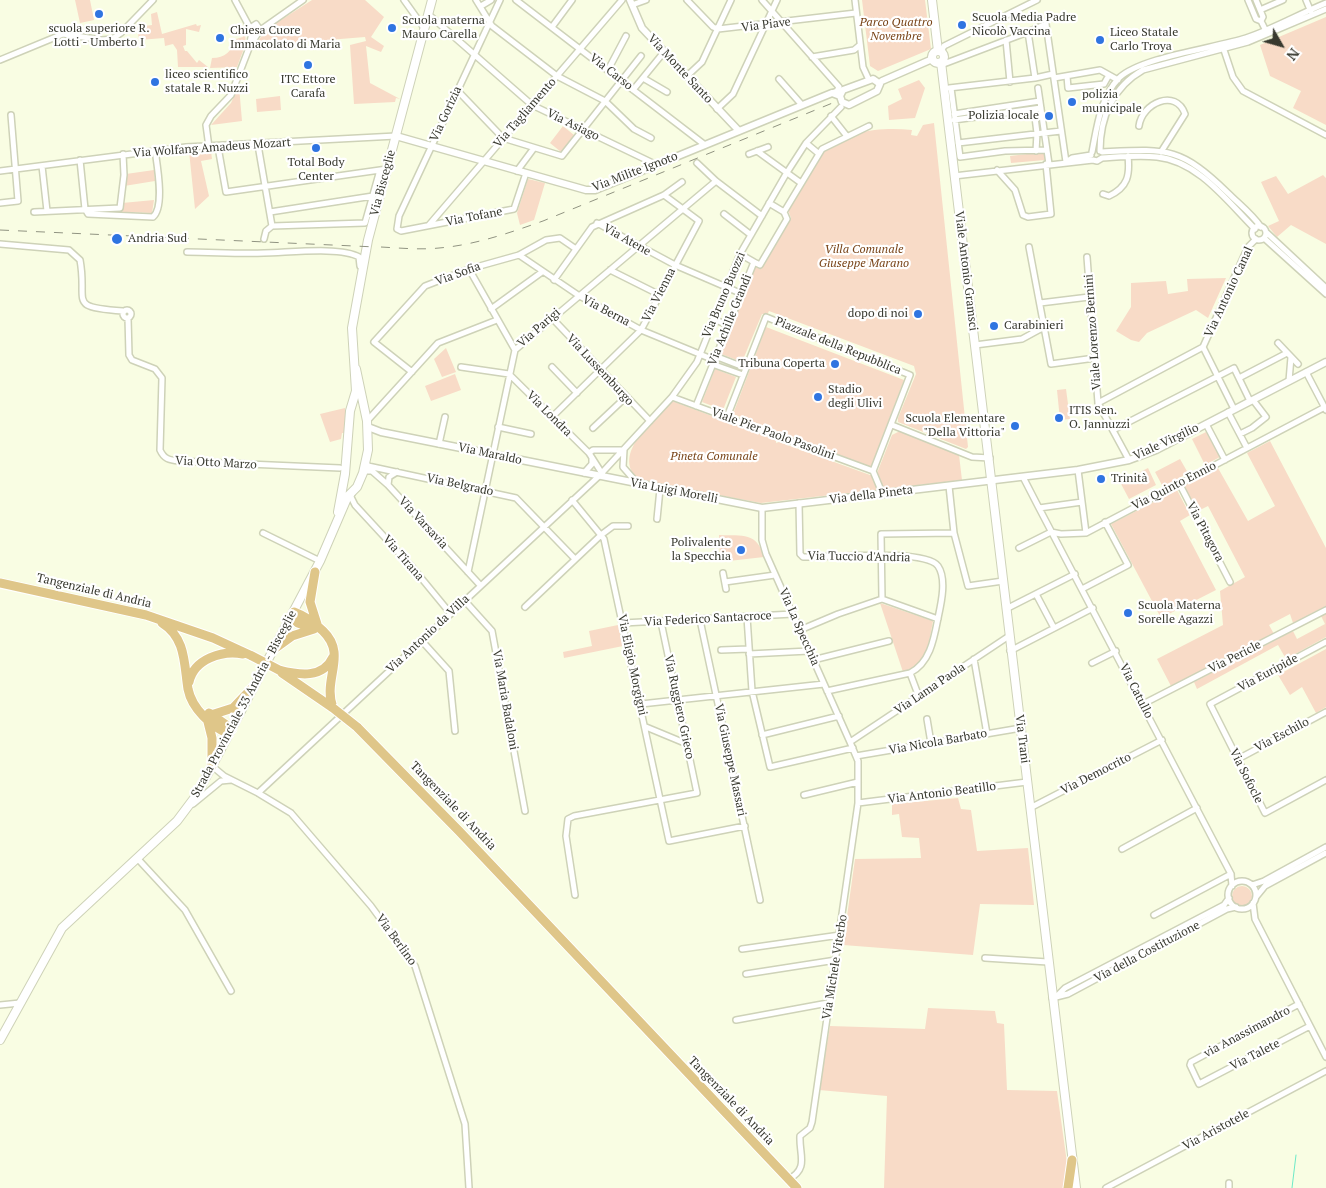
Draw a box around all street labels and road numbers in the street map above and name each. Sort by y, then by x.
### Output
street label: Via Piave [741,15,791,35]
street label: Via Monte Santo [644,32,716,106]
street label: Via Carso [586,51,636,93]
street label: Via Tagliamento [491,75,559,151]
street label: Via Gorizia [427,84,465,144]
street label: Via Asiago [544,106,602,144]
street label: Via Wolfang Amadeus Mozart [133,135,291,161]
street label: Via Bisceglie [367,148,399,218]
street label: Via Milite Ignoto [590,149,680,195]
street label: Via Tofane [444,204,504,230]
street label: Viale Antonio Gramsci [951,210,981,332]
street label: Via Atene [601,221,653,259]
street label: Via Antonio Canal [1202,245,1256,339]
street label: Via Bruno Buozzi [699,250,749,340]
street label: Via Sofia [433,259,483,289]
street label: Via Vienna [639,265,679,325]
street label: Via Achille Grandi [705,272,755,368]
street label: Viale Lorenzo Bernini [1082,274,1104,390]
street label: Via Berna [580,292,632,330]
street label: Via Parigi [515,305,563,351]
street label: Piazzale della Repubblica [773,314,903,378]
street label: Via Lussemburgo [563,331,637,409]
street label: Via Londra [523,388,575,440]
street label: Viale Pier Paolo Pasolini [709,405,837,463]
street label: Viale Virgilio [1131,421,1201,463]
street label: Via Maraldo [457,440,523,468]
street label: Via Otto Marzo [175,454,257,472]
street label: Via Quinto Ennio [1129,459,1219,513]
street label: Via Belgrado [425,471,495,499]
street label: Via Luigi Morelli [629,475,719,507]
street label: Via della Pineta [828,483,914,507]
street label: Via Varsavia [395,494,451,552]
street label: Via Pitagora [1183,500,1227,564]
street label: Via Tirana [379,532,427,584]
street label: Via Tuccio d'Andria [807,549,911,565]
street label: Tangenziale di Andria [35,571,153,611]
street label: Via La Specchia [775,586,823,668]
street label: Via Antonio da Villa [384,592,472,676]
street label: Strada Provinciale 33 Andria - Bisceglie [188,608,300,800]
street label: Via Federico Santacroce [644,608,772,630]
street label: Via Eligio Morgigni [614,613,650,717]
street label: Via Pericle [1206,638,1264,676]
street label: Via Maria Badaloni [489,649,521,751]
street label: Via Euripide [1235,651,1301,695]
street label: Via Ruggiero Grieco [661,654,697,760]
street label: Via Lama Paola [892,660,968,718]
street label: Via Catullo [1116,661,1156,721]
street label: Via Giuseppe Massari [711,703,749,817]
street label: Via Trani [1012,714,1032,764]
street label: Via Eschilo [1252,715,1312,755]
street label: Via Nicola Barbato [888,726,988,758]
street label: Via Sofocle [1226,746,1266,806]
street label: Via Democrito [1058,750,1134,798]
street label: Tangenziale di Andria [407,759,499,853]
street label: Via Antonio Beatillo [887,779,997,807]
street label: Via Berlino [373,912,419,968]
street label: Via Michele Viterbo [820,913,850,1021]
street label: Via della Costituzione [1092,918,1202,986]
street label: via Anassimandro [1201,1003,1293,1061]
street label: Via Talete [1228,1036,1282,1074]
street label: Tangenziale di Andria [685,1054,777,1148]
street label: Via Aristotele [1180,1106,1252,1154]

